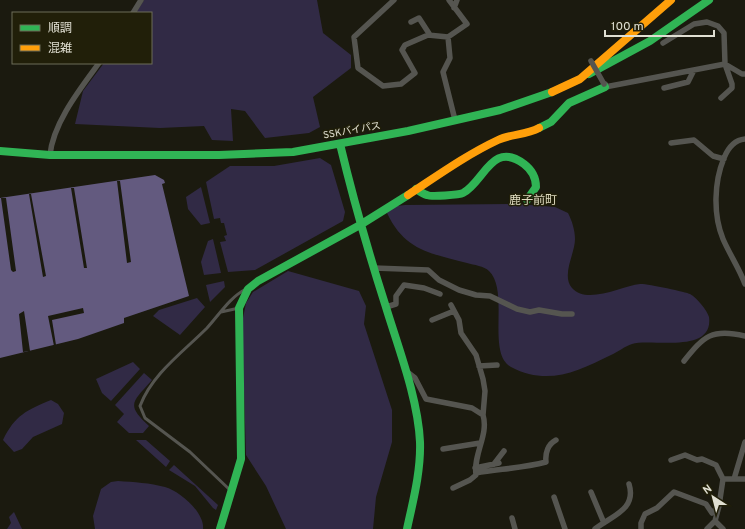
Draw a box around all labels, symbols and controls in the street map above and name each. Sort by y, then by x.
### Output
legend [12,12,152,64]
scale bar [605,12,714,38]
text: 100 m [611,19,644,35]
text: 順調 [48,21,72,37]
text: 混雑 [48,41,72,57]
street label: SSKバイパス [322,120,382,142]
district label: 鹿子前町 [509,193,557,209]
north arrow [693,477,733,517]
text: N [700,482,715,498]

